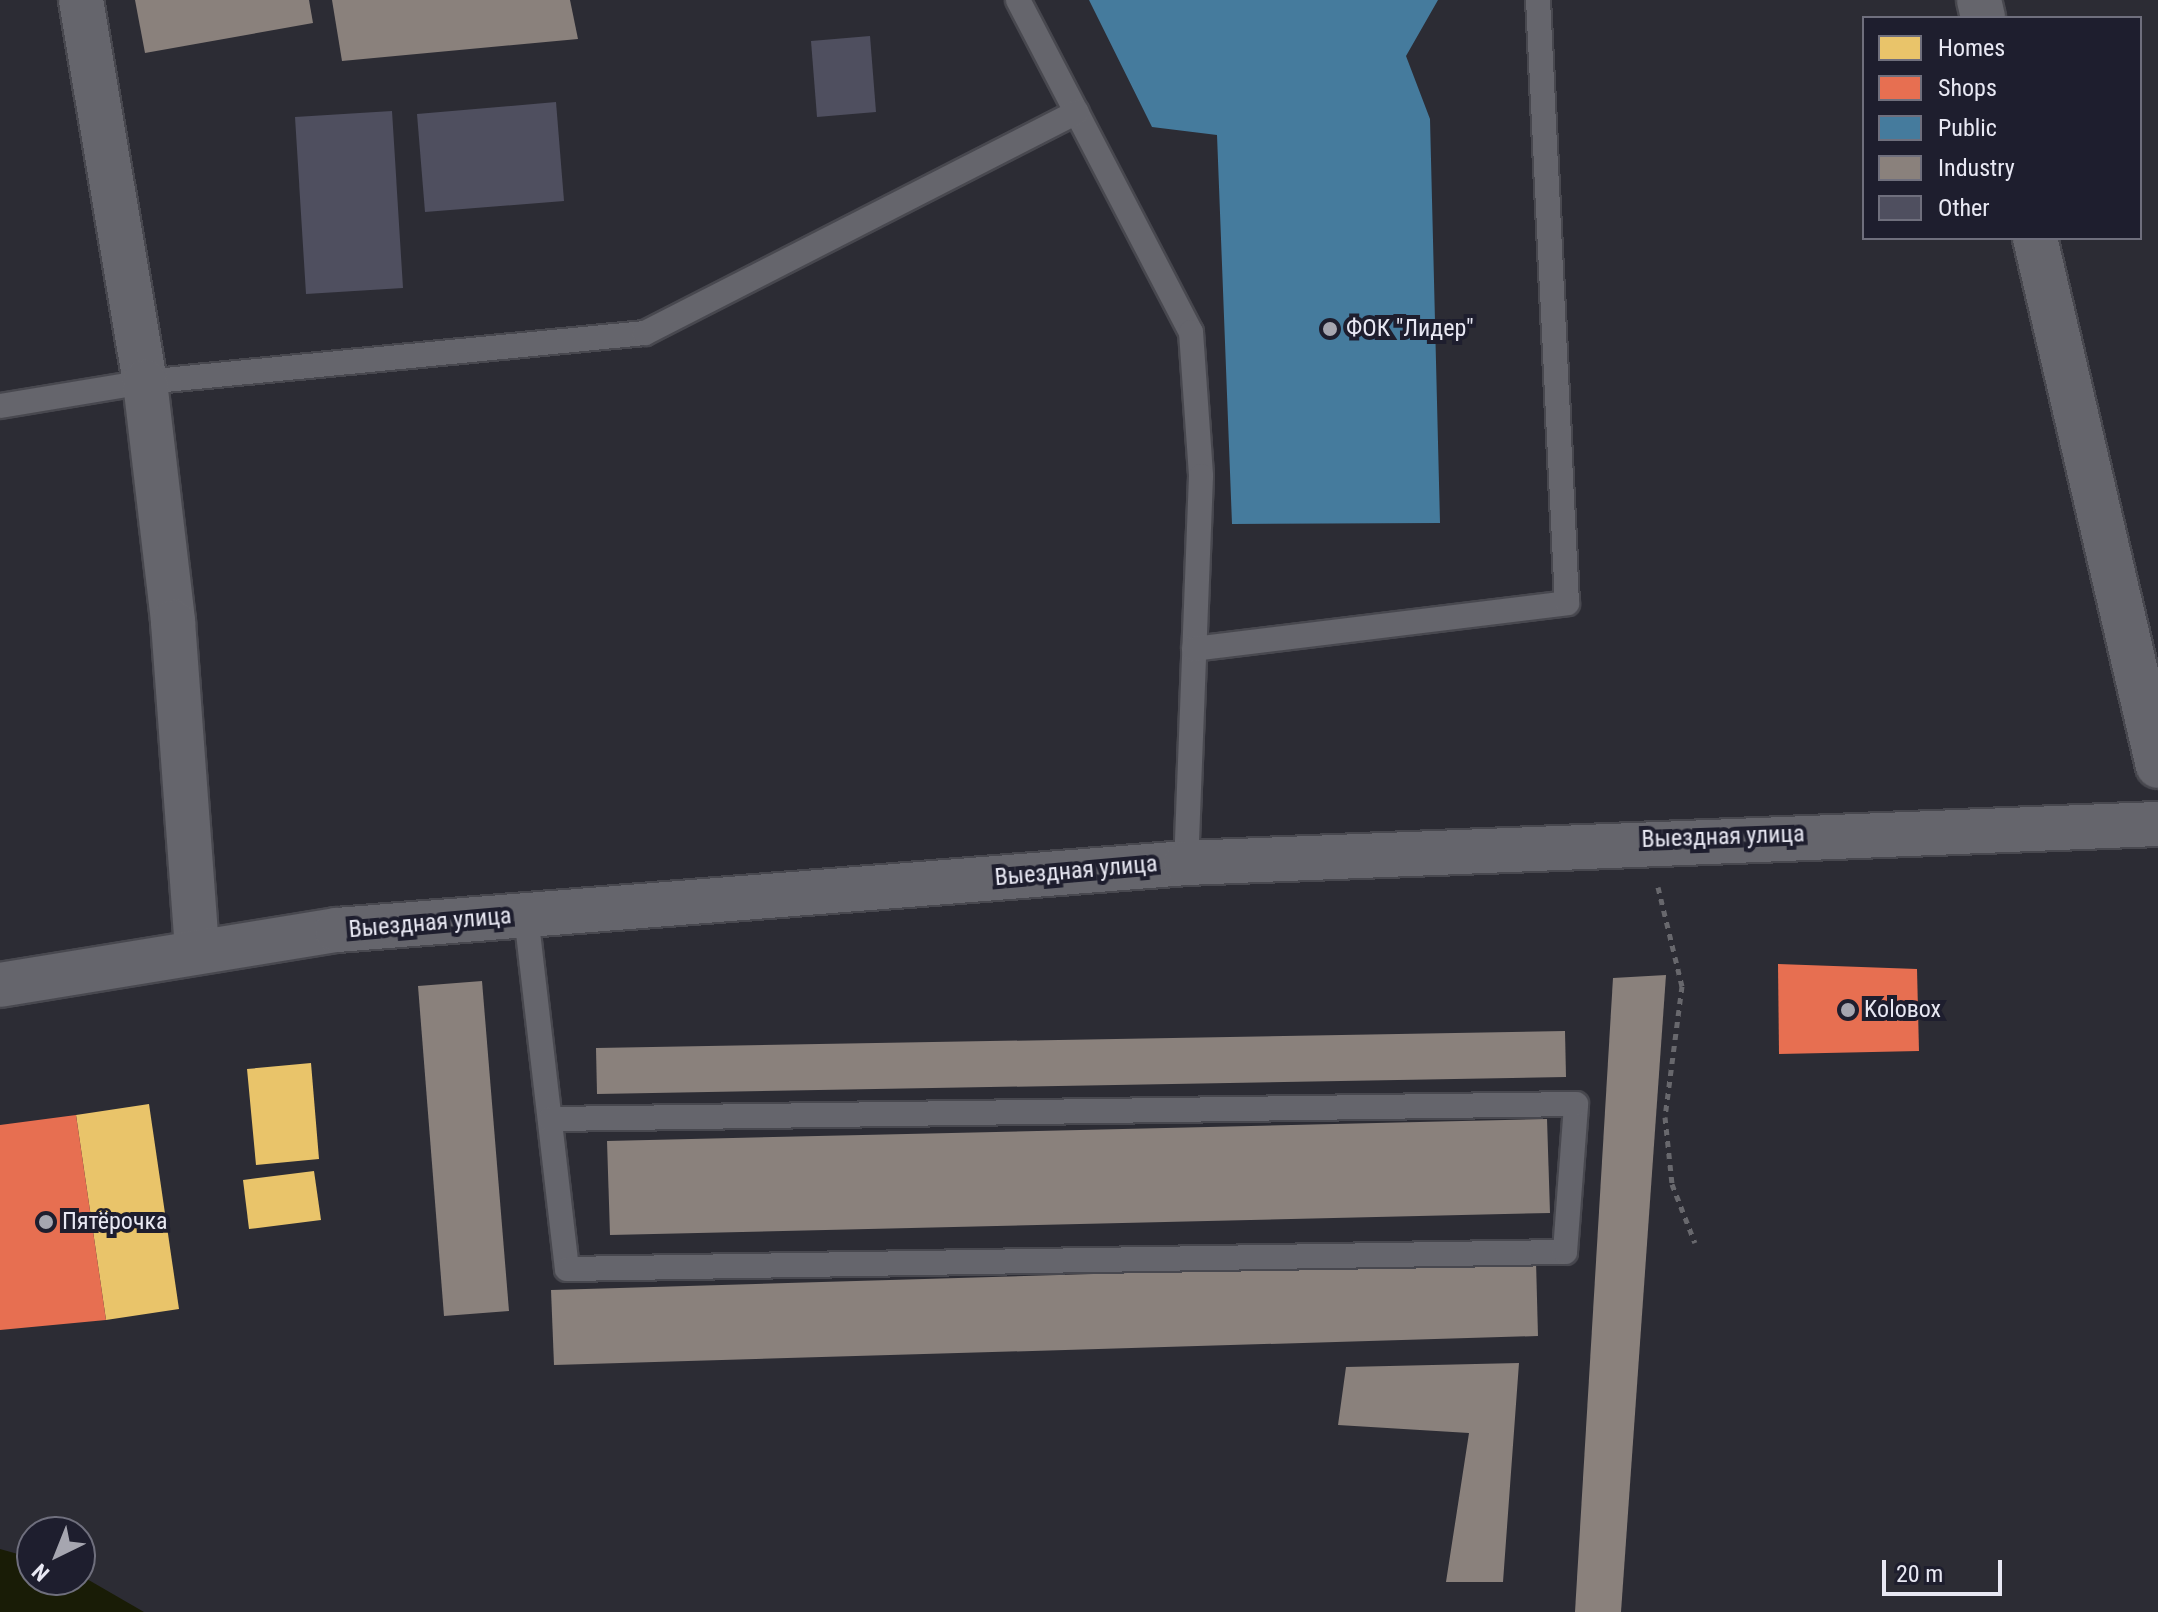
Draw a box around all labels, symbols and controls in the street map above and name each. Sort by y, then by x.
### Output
legend [1862,16,2142,240]
text: Homes [1938,34,2005,62]
text: Shops [1938,74,1997,102]
text: Public [1938,114,1997,142]
text: Industry [1938,154,2015,182]
text: Other [1938,194,1990,222]
place label: ФОК "Лидер" [1346,315,1474,343]
marker: ФОК "Лидер" [1321,320,1339,338]
street label: Выездная улица [1641,820,1805,854]
street label: Выездная улица [993,850,1159,892]
street label: Выездная улица [347,902,513,944]
place label: Kоlовох [1864,996,1941,1024]
marker: Kоlовох [1839,1001,1857,1019]
place label: Пятёрочка [62,1208,167,1236]
marker: Пятёрочка [37,1213,55,1231]
north arrow [16,1516,96,1596]
scale bar [1886,1544,2006,1594]
text: N [27,1559,54,1586]
text: 20 m [1896,1560,1943,1588]

